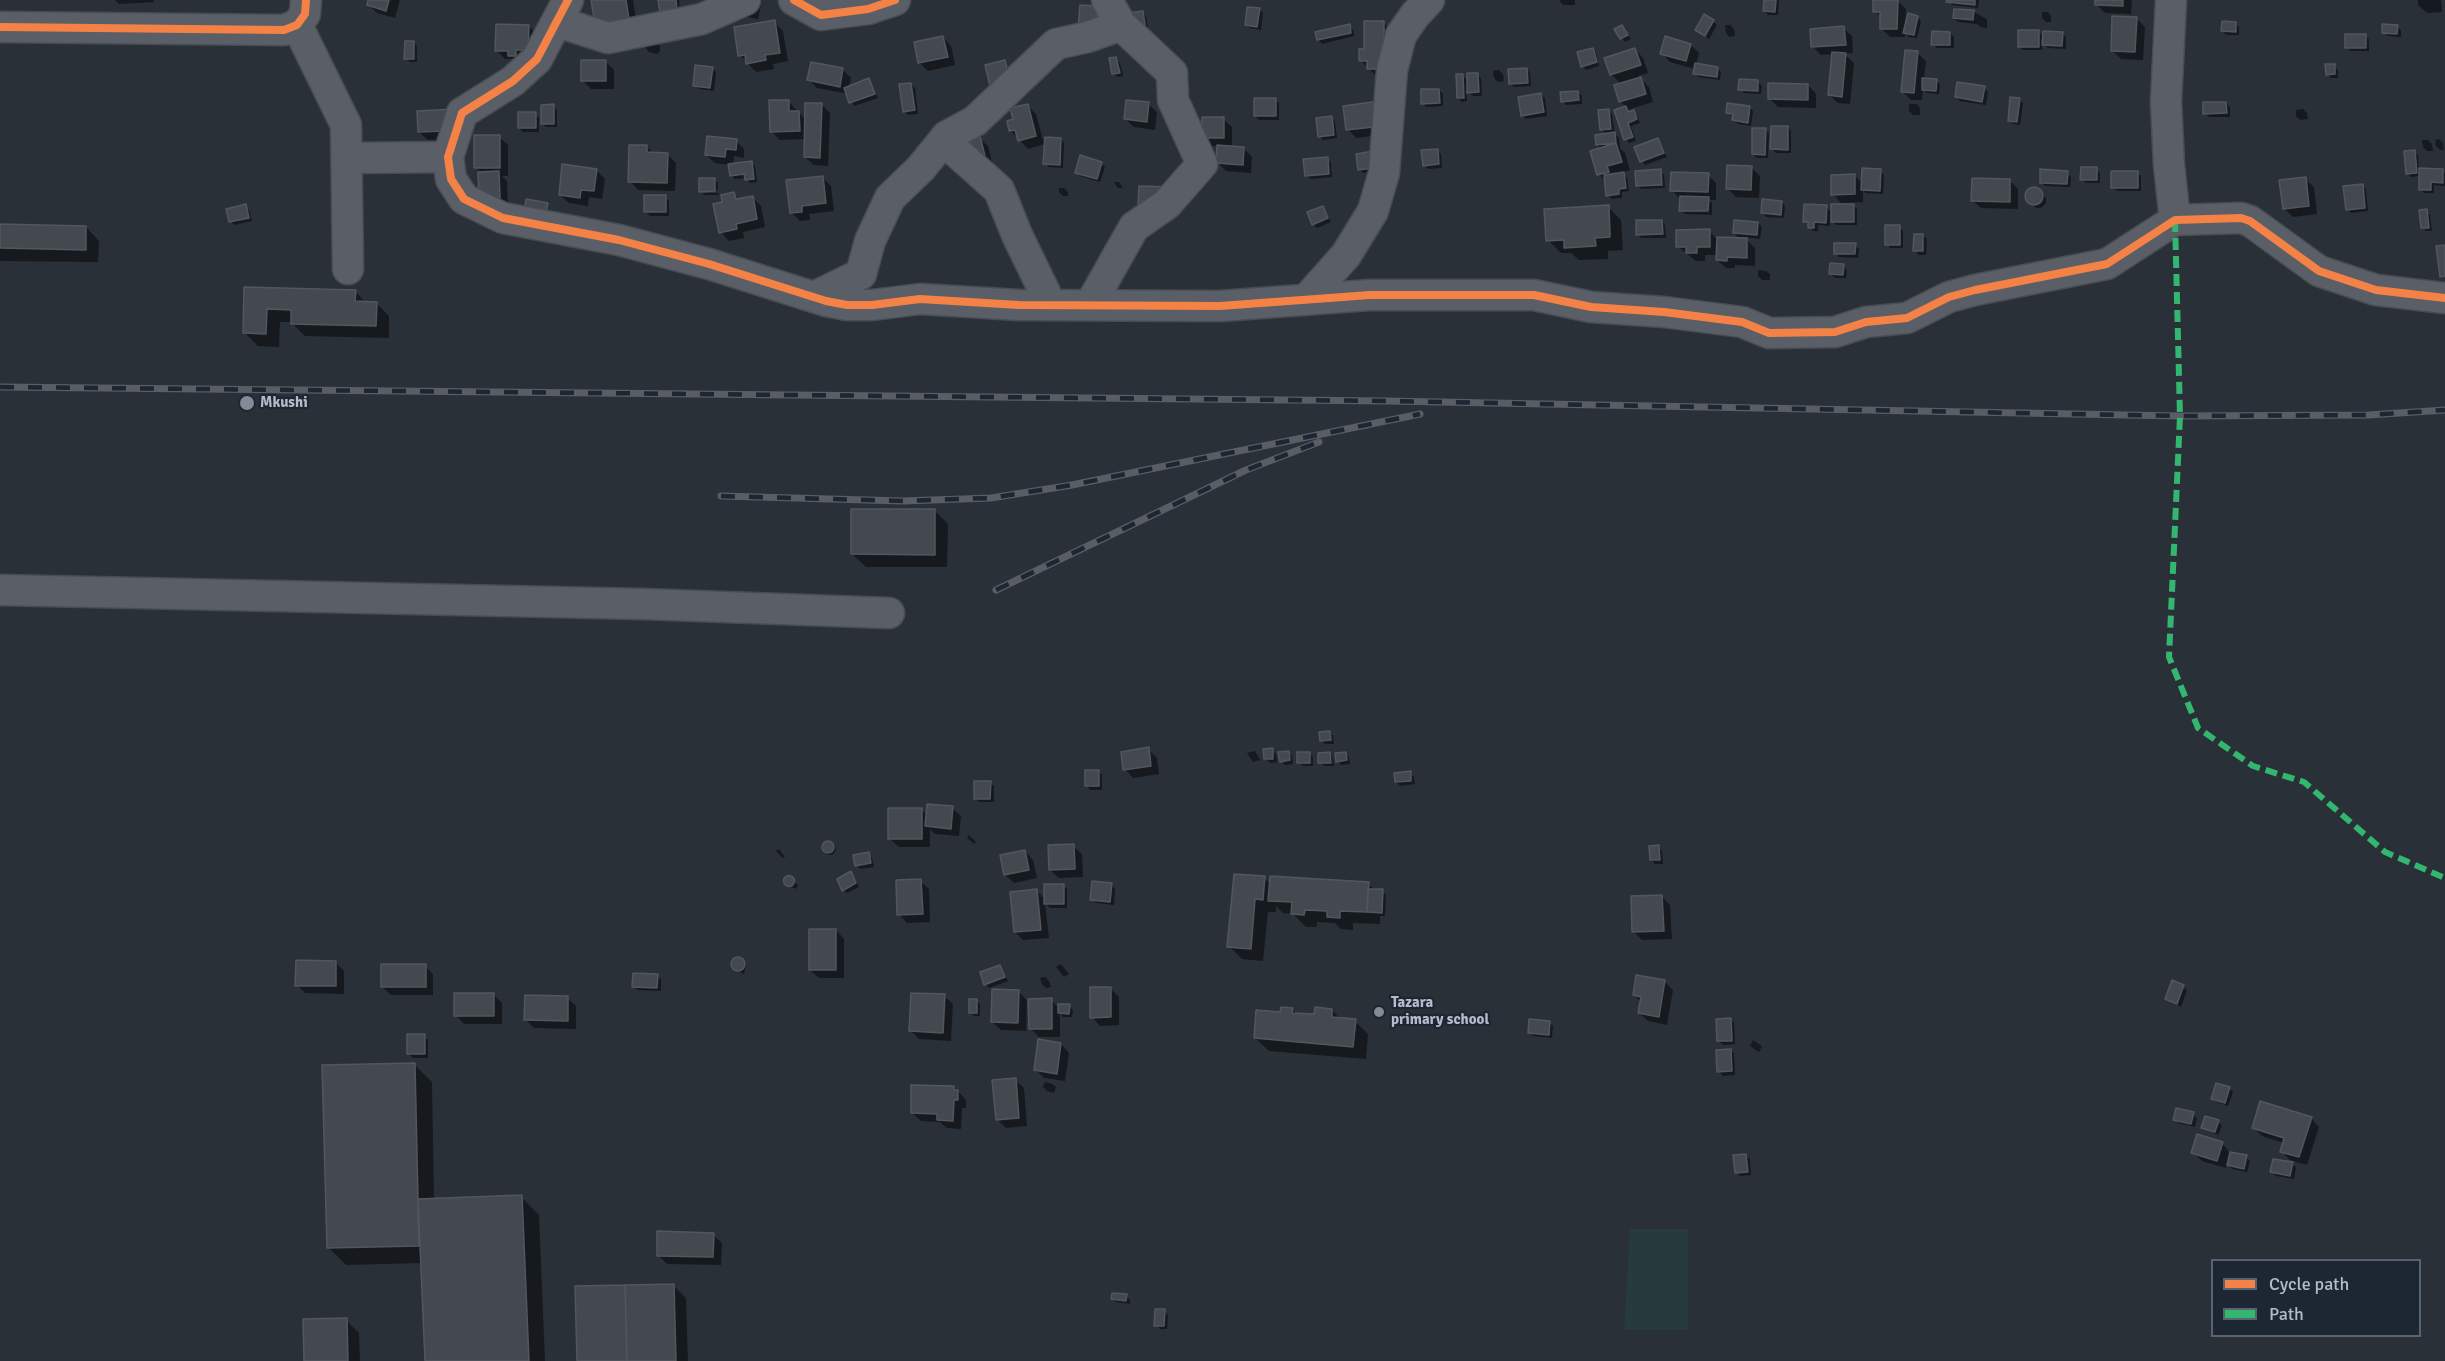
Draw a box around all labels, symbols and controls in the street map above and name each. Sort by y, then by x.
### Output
marker: Mkushi [238,394,256,412]
place label: Mkushi [260,394,308,412]
place label: Tazara primary school [1391,994,1489,1029]
marker: Tazara primary school [1372,1005,1386,1019]
legend [2211,1259,2421,1337]
text: Cycle path [2269,1273,2349,1295]
text: Path [2269,1303,2304,1325]

